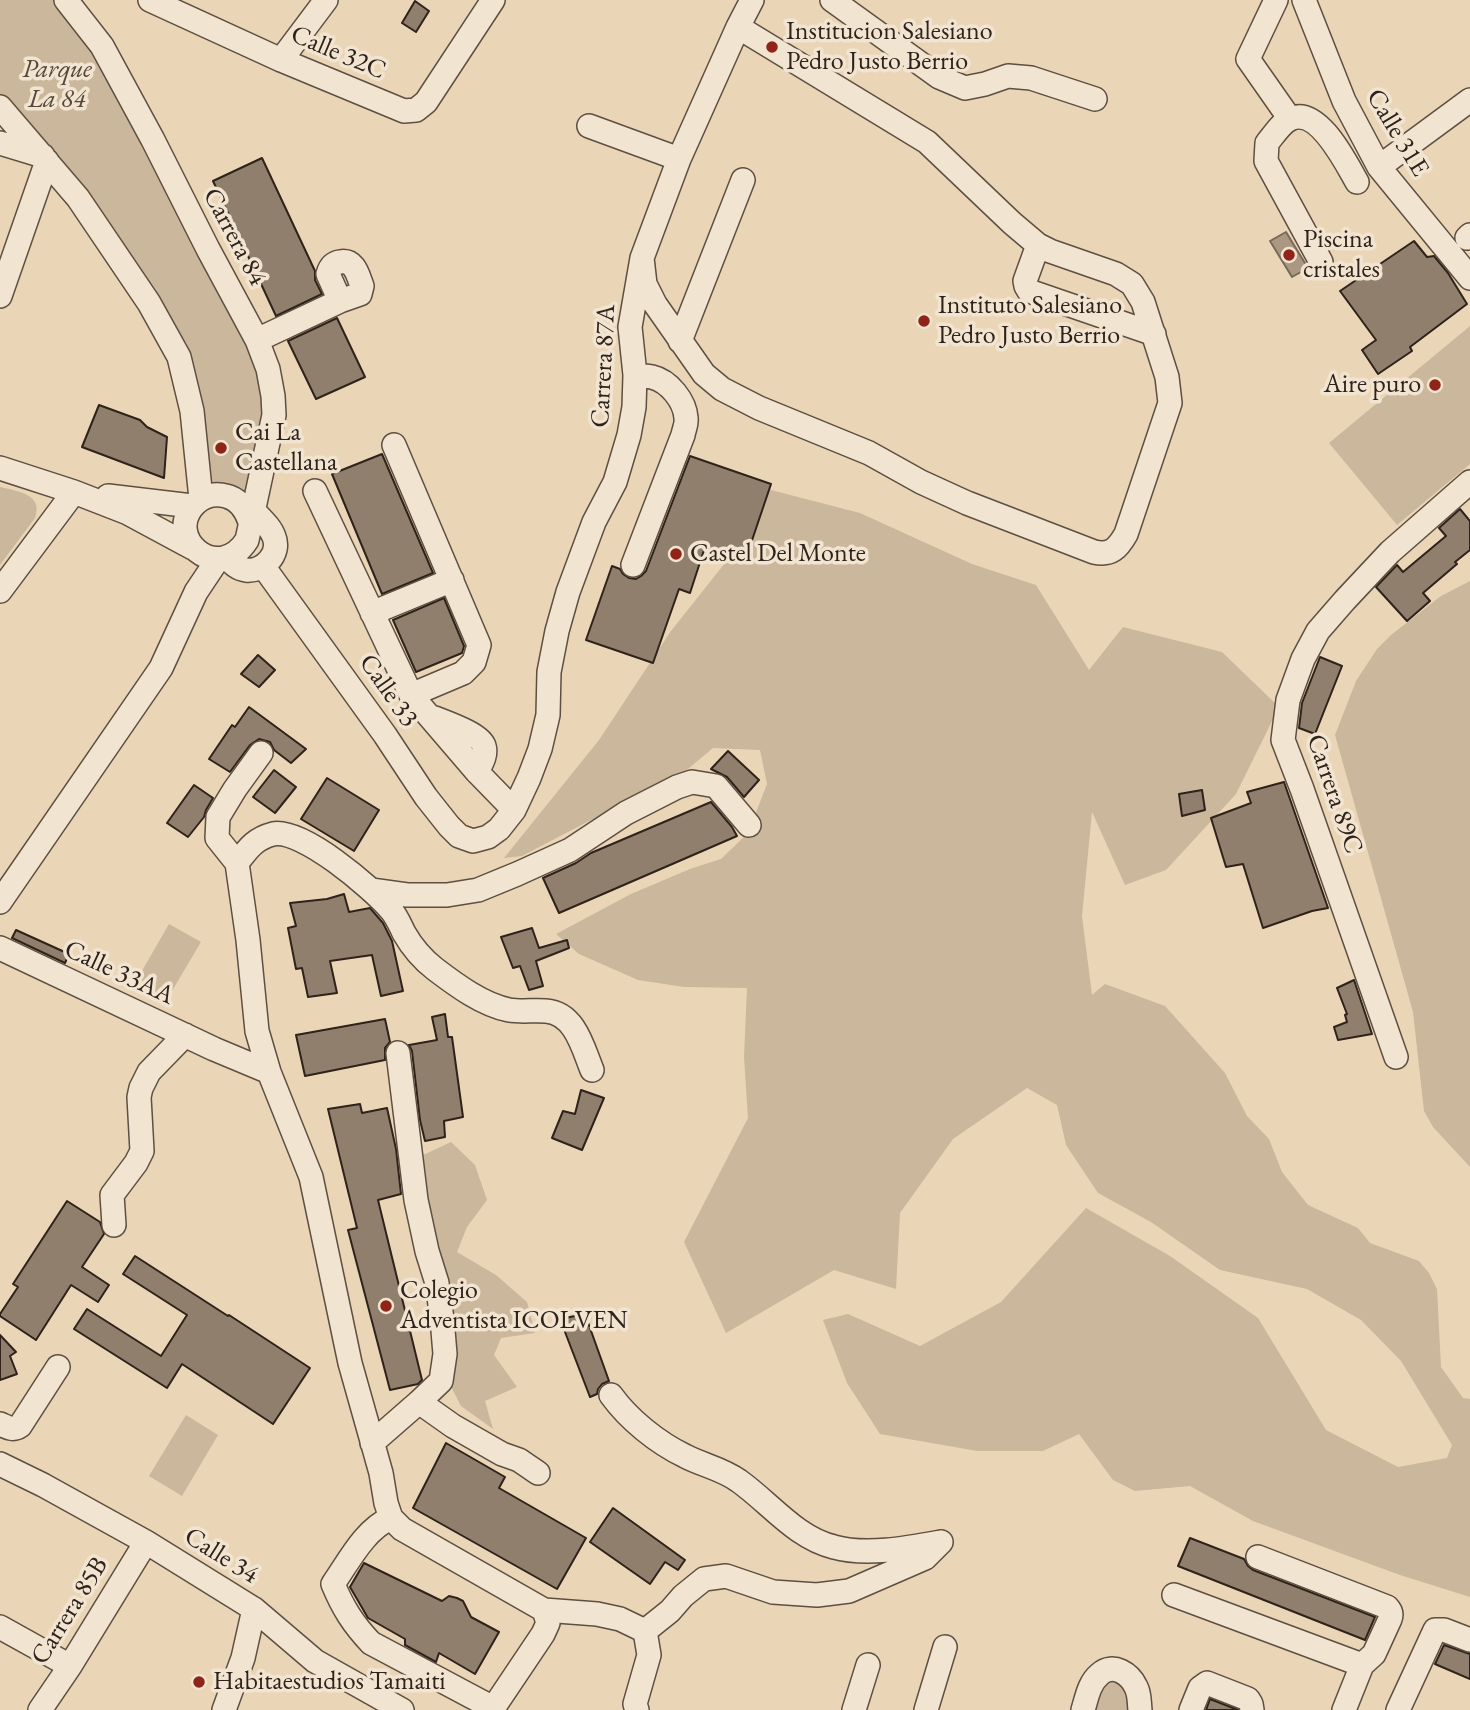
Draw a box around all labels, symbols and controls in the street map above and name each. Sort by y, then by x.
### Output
place label: Institucion Salesiano Pedro Justo Berrio [786,16,993,78]
street label: Calle 32C [286,19,390,87]
marker: Institucion Salesiano Pedro Justo Berrio [764,39,780,55]
park label: Parque La 84 [22,54,92,116]
street label: Calle 31E [1359,84,1435,182]
street label: Carrera 84 [195,183,273,291]
place label: Piscina cristales [1303,224,1380,286]
marker: Piscina cristales [1281,247,1297,263]
place label: Instituto Salesiano Pedro Justo Berrio [938,290,1122,352]
street label: Carrera 87A [585,303,623,429]
marker: Instituto Salesiano Pedro Justo Berrio [916,313,932,329]
place label: Aire puro [1324,369,1421,401]
marker: Aire puro [1427,377,1443,393]
place label: Cai La Castellana [235,417,337,478]
marker: Cai La Castellana [213,440,229,456]
place label: Castel Del Monte [690,538,866,570]
marker: Castel Del Monte [668,546,684,562]
street label: Calle 33 [352,649,424,733]
street label: Carrera 89C [1299,730,1369,858]
street label: Calle 33AA [59,934,179,1012]
place label: Colegio Adventista ICOLVEN [400,1275,627,1336]
marker: Colegio Adventista ICOLVEN [378,1298,394,1314]
street label: Calle 34 [178,1521,264,1591]
street label: Carrera 85B [25,1552,115,1670]
place label: Habitaestudios Tamaiti [213,1666,446,1698]
marker: Habitaestudios Tamaiti [191,1674,207,1690]

